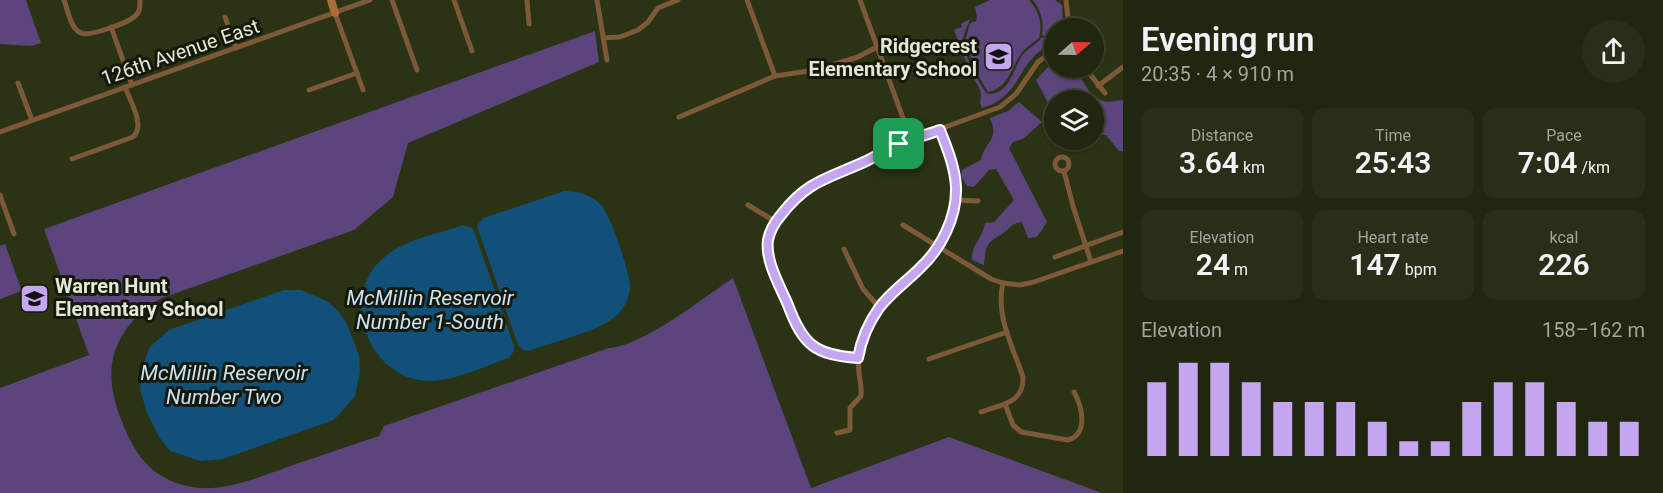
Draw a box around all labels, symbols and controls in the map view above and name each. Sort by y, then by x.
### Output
street label: 126th Avenue East [98,14,262,90]
north arrow [1044,18,1104,78]
map controls [1044,18,1104,150]
text: Evening run [1141,20,1314,59]
button: share [1582,20,1645,83]
place label: Ridgecrest Elementary School [809,34,977,81]
school or university icon: Ridgecrest Elementary School [982,41,1014,73]
text: 20:35 · 4 × 910 m [1141,62,1294,86]
button: layers [1044,90,1104,150]
pin [873,118,924,169]
text: Distance [1191,126,1253,145]
text: Time [1375,126,1411,145]
text: Pace [1546,126,1582,145]
icon: arrive [882,127,915,160]
text: 3.64 [1179,145,1239,180]
text: 25:43 [1355,145,1431,180]
text: 7:04 [1518,145,1577,180]
text: km [1239,158,1265,177]
text: /km [1577,158,1610,177]
text: Elevation [1190,228,1254,247]
text: Heart rate [1357,228,1429,247]
text: kcal [1550,228,1578,247]
text: 24 [1196,247,1230,282]
text: 147 [1349,247,1401,282]
text: 226 [1538,247,1590,282]
text: m [1230,260,1248,279]
text: bpm [1401,260,1437,279]
place label: Warren Hunt Elementary School [55,274,224,321]
school or university icon: Warren Hunt Elementary School [18,282,50,314]
water label: McMillin Reservoir Number 1-South [346,286,515,334]
text: Elevation [1141,318,1222,342]
text: 158–162 m [1542,318,1645,342]
water label: McMillin Reservoir Number Two [140,361,309,409]

